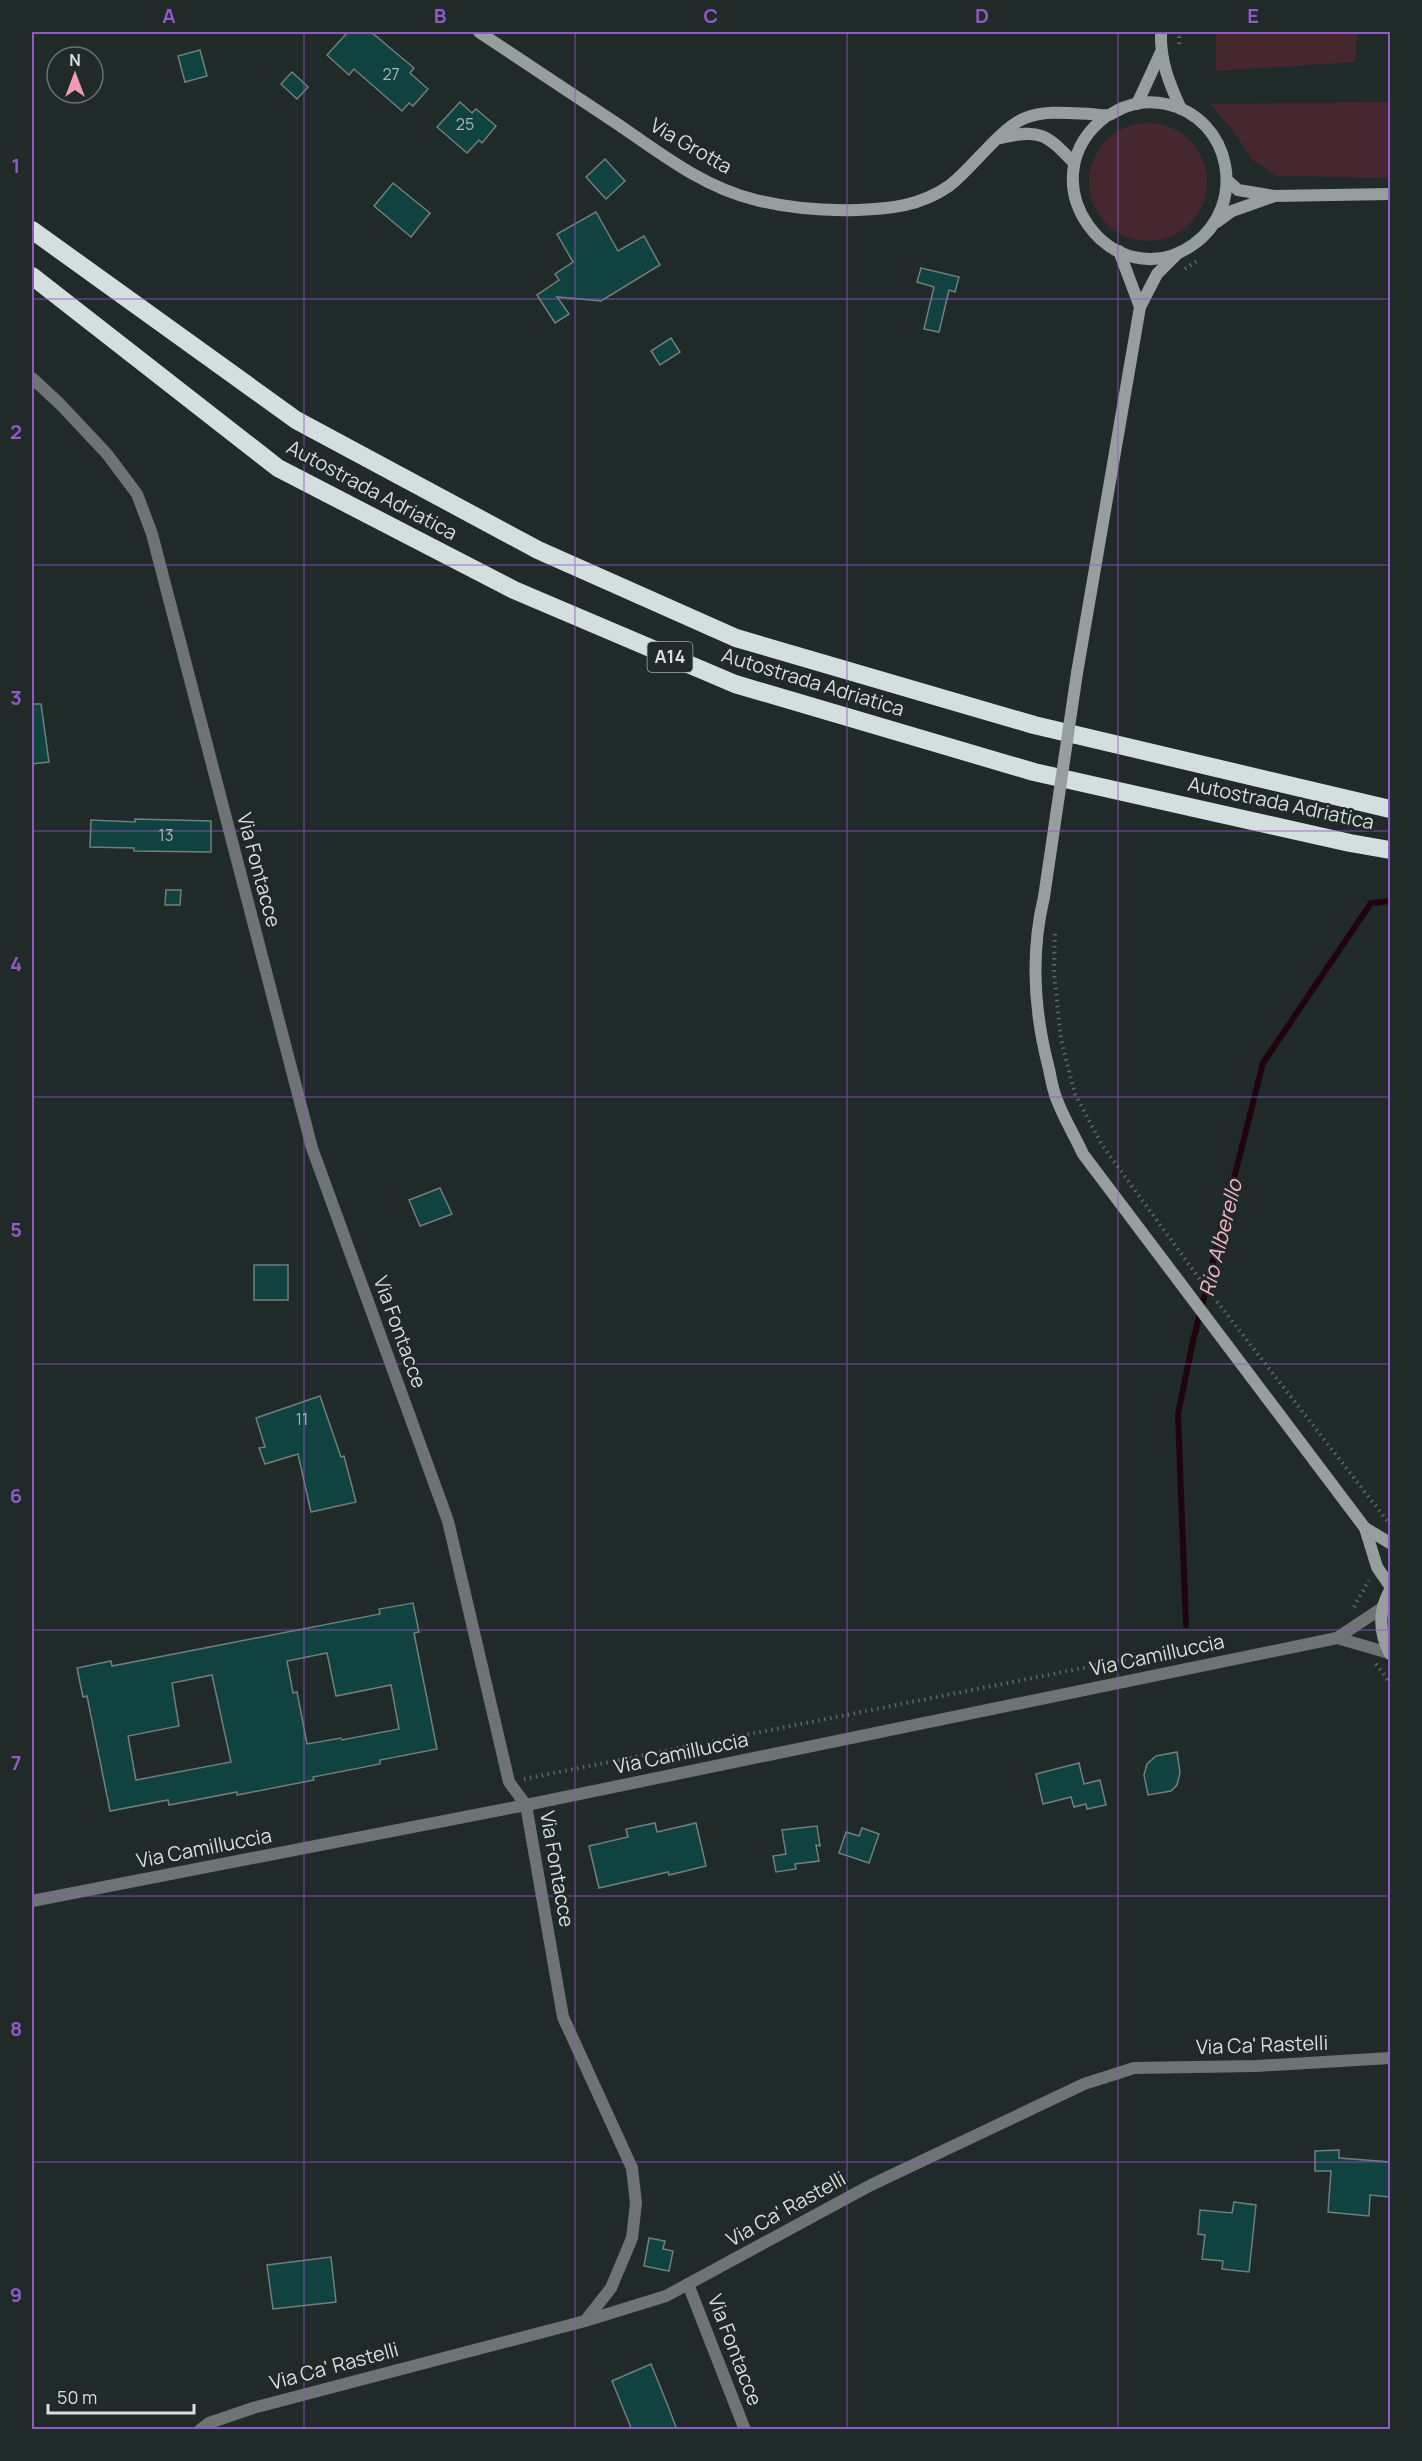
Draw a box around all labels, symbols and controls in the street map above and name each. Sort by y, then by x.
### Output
text: A [162,2,176,29]
text: B [434,2,447,29]
text: C [704,2,718,29]
text: D [975,2,989,29]
text: E [1247,2,1259,29]
north arrow [45,45,105,105]
text: N [69,49,81,71]
house number: 27 [382,63,400,85]
street label: Via Grotta [645,111,737,180]
house number: 25 [456,113,474,135]
text: 1 [12,152,20,179]
text: 2 [10,418,22,445]
street label: Autostrada Adriatica [282,433,462,546]
street label: Autostrada Adriatica [719,641,908,722]
road number: A14 [648,642,692,672]
text: 3 [10,684,22,711]
street label: Autostrada Adriatica [1186,770,1377,835]
street label: Via Fontacce [231,810,288,930]
house number: 13 [158,824,174,846]
text: 4 [10,950,22,977]
water label: Rio Alberello [1192,1175,1248,1299]
text: 5 [10,1216,22,1243]
street label: Via Fontacce [368,1272,433,1392]
house number: 11 [296,1408,308,1430]
text: 6 [10,1482,22,1509]
street label: Via Camilluccia [1087,1627,1227,1682]
street label: Via Camilluccia [611,1725,751,1780]
text: 7 [11,1749,21,1776]
street label: Via Fontacce [534,1809,581,1929]
street label: Via Camilluccia [134,1821,274,1874]
text: 8 [10,2015,22,2042]
street label: Via Ca' Rastelli [1195,2029,1329,2060]
street label: Via Ca' Rastelli [721,2165,850,2252]
text: 9 [10,2281,22,2308]
street label: Via Fontacce [702,2290,769,2409]
street label: Via Ca' Rastelli [266,2335,401,2396]
scale bar [48,2377,194,2415]
text: 50 m [57,2385,97,2409]

